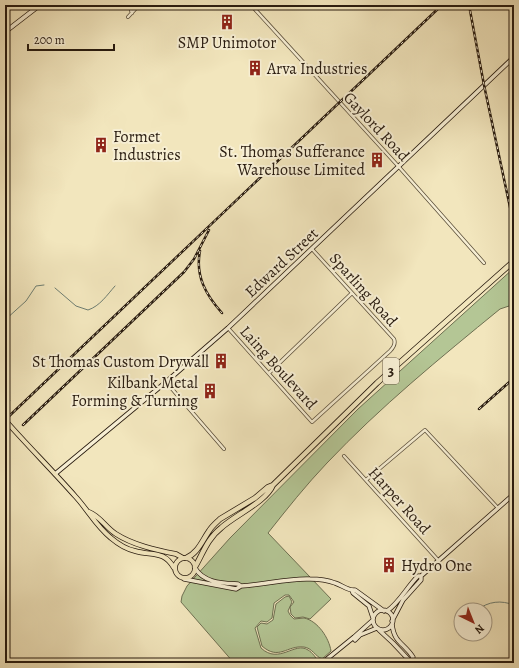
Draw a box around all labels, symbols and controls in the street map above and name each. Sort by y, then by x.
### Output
building icon: SMP Unimotor [218,13,236,31]
scale bar [28,26,114,52]
text: 200 m [34,32,65,48]
place label: SMP Unimotor [178,32,276,54]
place label: Arva Industries [266,58,367,80]
building icon: Arva Industries [246,59,264,77]
street label: Gaylord Road [338,87,414,167]
place label: Formet Industries [113,126,181,166]
building icon: Formet Industries [92,136,110,154]
place label: St. Thomas Sufferance Warehouse Limited [219,141,365,181]
building icon: St. Thomas Sufferance Warehouse Limited [368,151,386,169]
street label: Edward Street [240,223,323,303]
street label: Sparling Road [324,248,403,332]
street label: Laing Boulevard [235,321,322,415]
place label: St Thomas Custom Drywall [32,351,209,373]
building icon: St Thomas Custom Drywall [212,352,230,370]
road number: 3 [383,358,399,384]
place label: Kilbank Metal Forming & Turning [71,372,198,412]
building icon: Kilbank Metal Forming & Turning [201,382,219,400]
street label: Harper Road [363,462,436,539]
place label: Hydro One [401,555,472,577]
building icon: Hydro One [380,556,398,574]
north arrow [453,602,493,642]
text: N [471,621,488,637]

